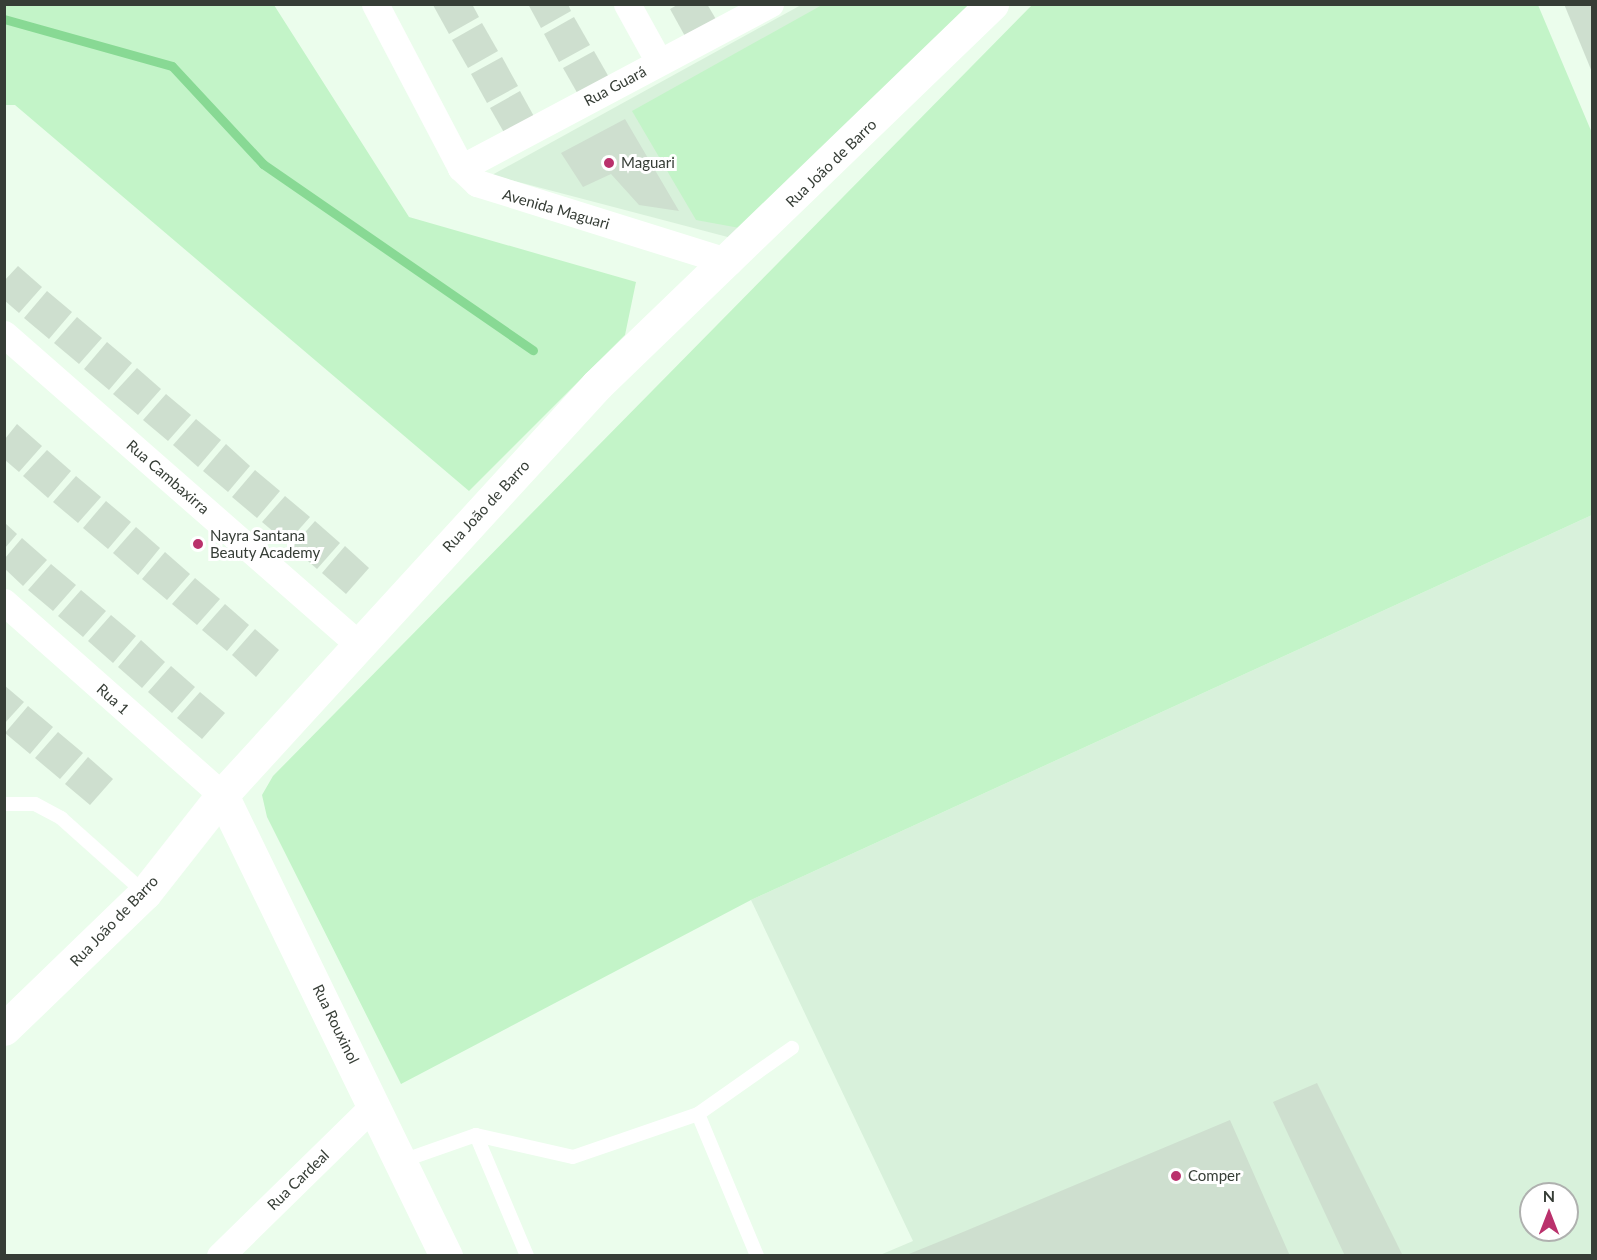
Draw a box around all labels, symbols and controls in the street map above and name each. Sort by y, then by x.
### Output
street label: Rua Guará [581,62,649,110]
street label: Rua João de Barro [782,115,880,211]
place label: Maguari [621,154,675,172]
marker: Maguari [602,156,616,170]
street label: Avenida Maguari [500,185,612,233]
street label: Rua Cambaxirra [123,436,213,518]
street label: Rua João de Barro [439,456,533,556]
place label: Nayra Santana Beauty Academy [210,526,321,561]
marker: Nayra Santana Beauty Academy [191,537,205,551]
street label: Rua 1 [93,680,133,718]
street label: Rua João de Barro [66,872,162,970]
street label: Rua Rouxinol [309,981,363,1067]
street label: Rua Cardeal [263,1146,333,1214]
place label: Comper [1188,1167,1240,1185]
marker: Comper [1169,1169,1183,1183]
north arrow [1519,1182,1579,1242]
text: N [1543,1186,1555,1205]

